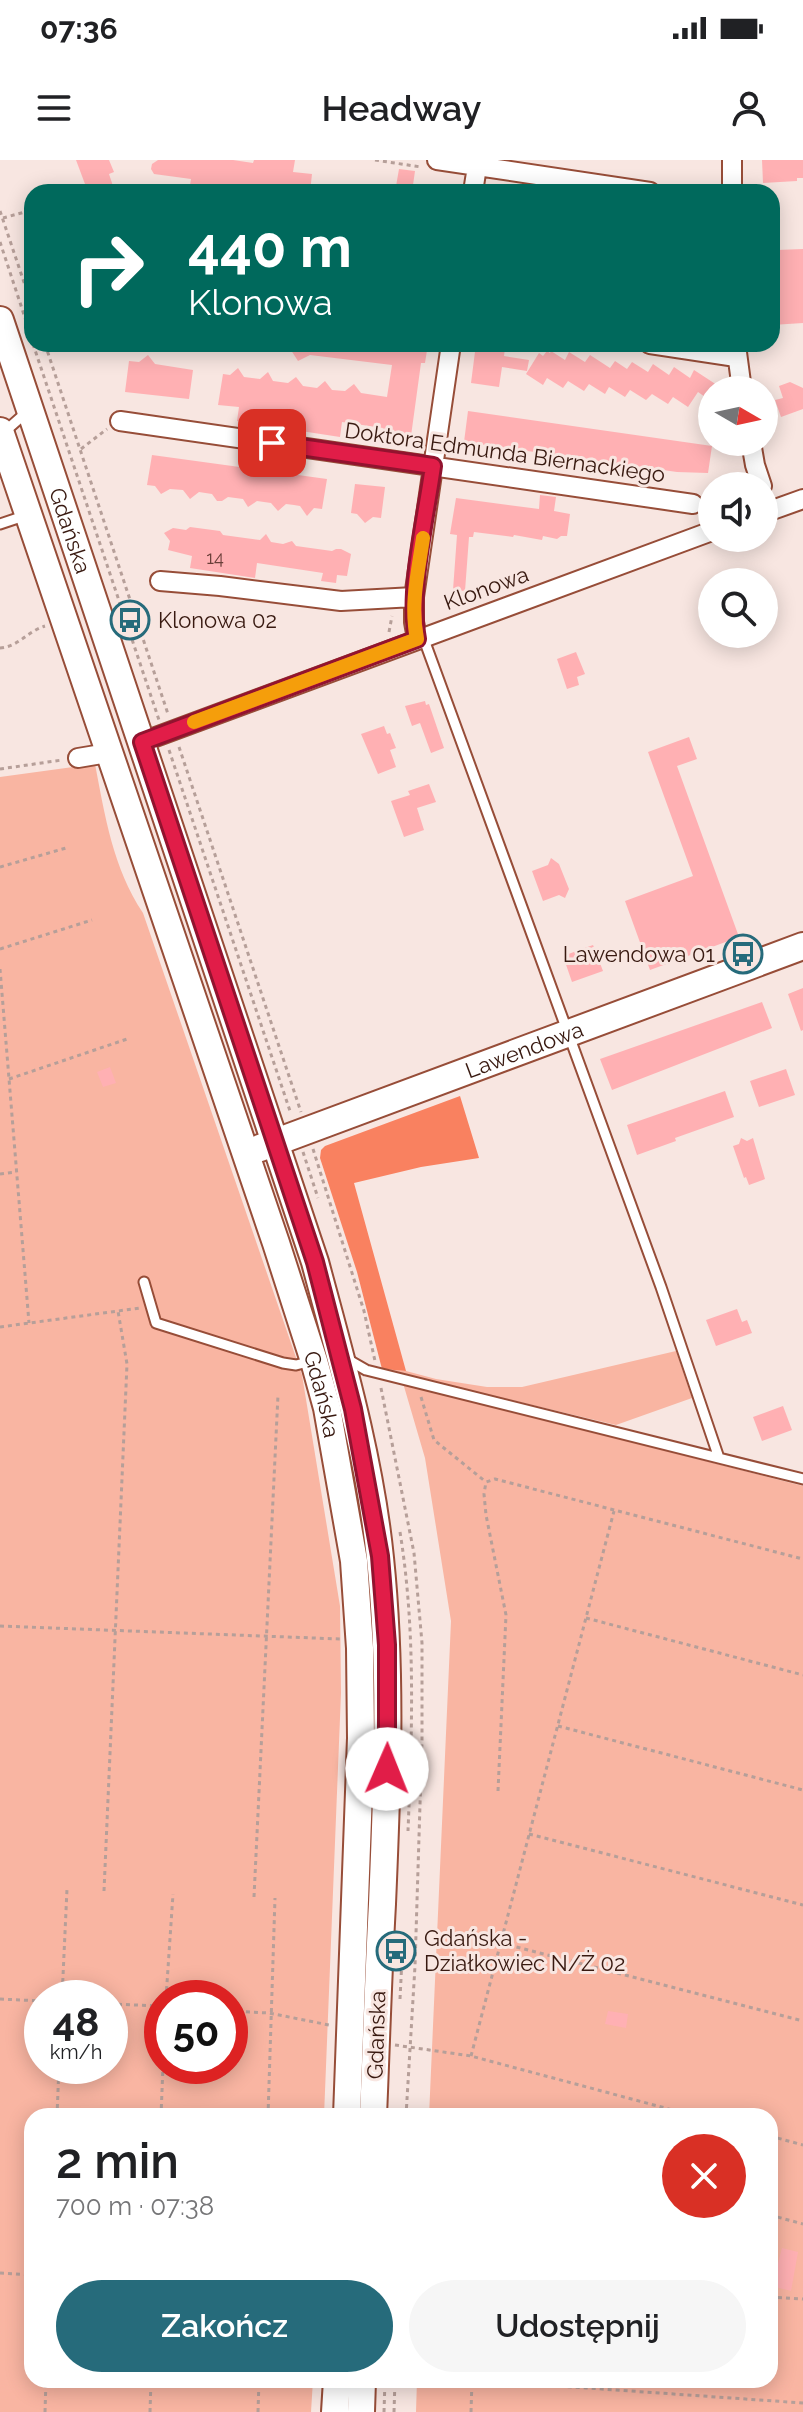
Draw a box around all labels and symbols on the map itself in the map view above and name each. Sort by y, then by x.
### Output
north arrow [698,376,778,456]
pin [238,409,306,477]
street label: Doktora Edmunda Biernackiego [343,417,667,487]
street label: Gdańska [44,484,97,577]
house number: 14 [206,547,224,568]
street label: Klonowa [440,561,532,615]
bus stop icon: Klonowa 02 [109,599,151,641]
place label: Klonowa 02 [158,607,277,633]
bus stop icon: Lawendowa 01 [722,933,764,975]
place label: Lawendowa 01 [563,941,715,967]
street label: Lawendowa [462,1016,587,1083]
street label: Gdańska [299,1348,345,1440]
position arrow [345,1727,429,1811]
place label: Gdańska - Działkowiec N/Ż 02 [424,1925,625,1976]
bus stop icon: Gdańska - Działkowiec N/Ż 02 [375,1930,417,1972]
speed limit sign: 50 [144,1980,248,2084]
street label: Gdańska [361,1990,391,2080]

